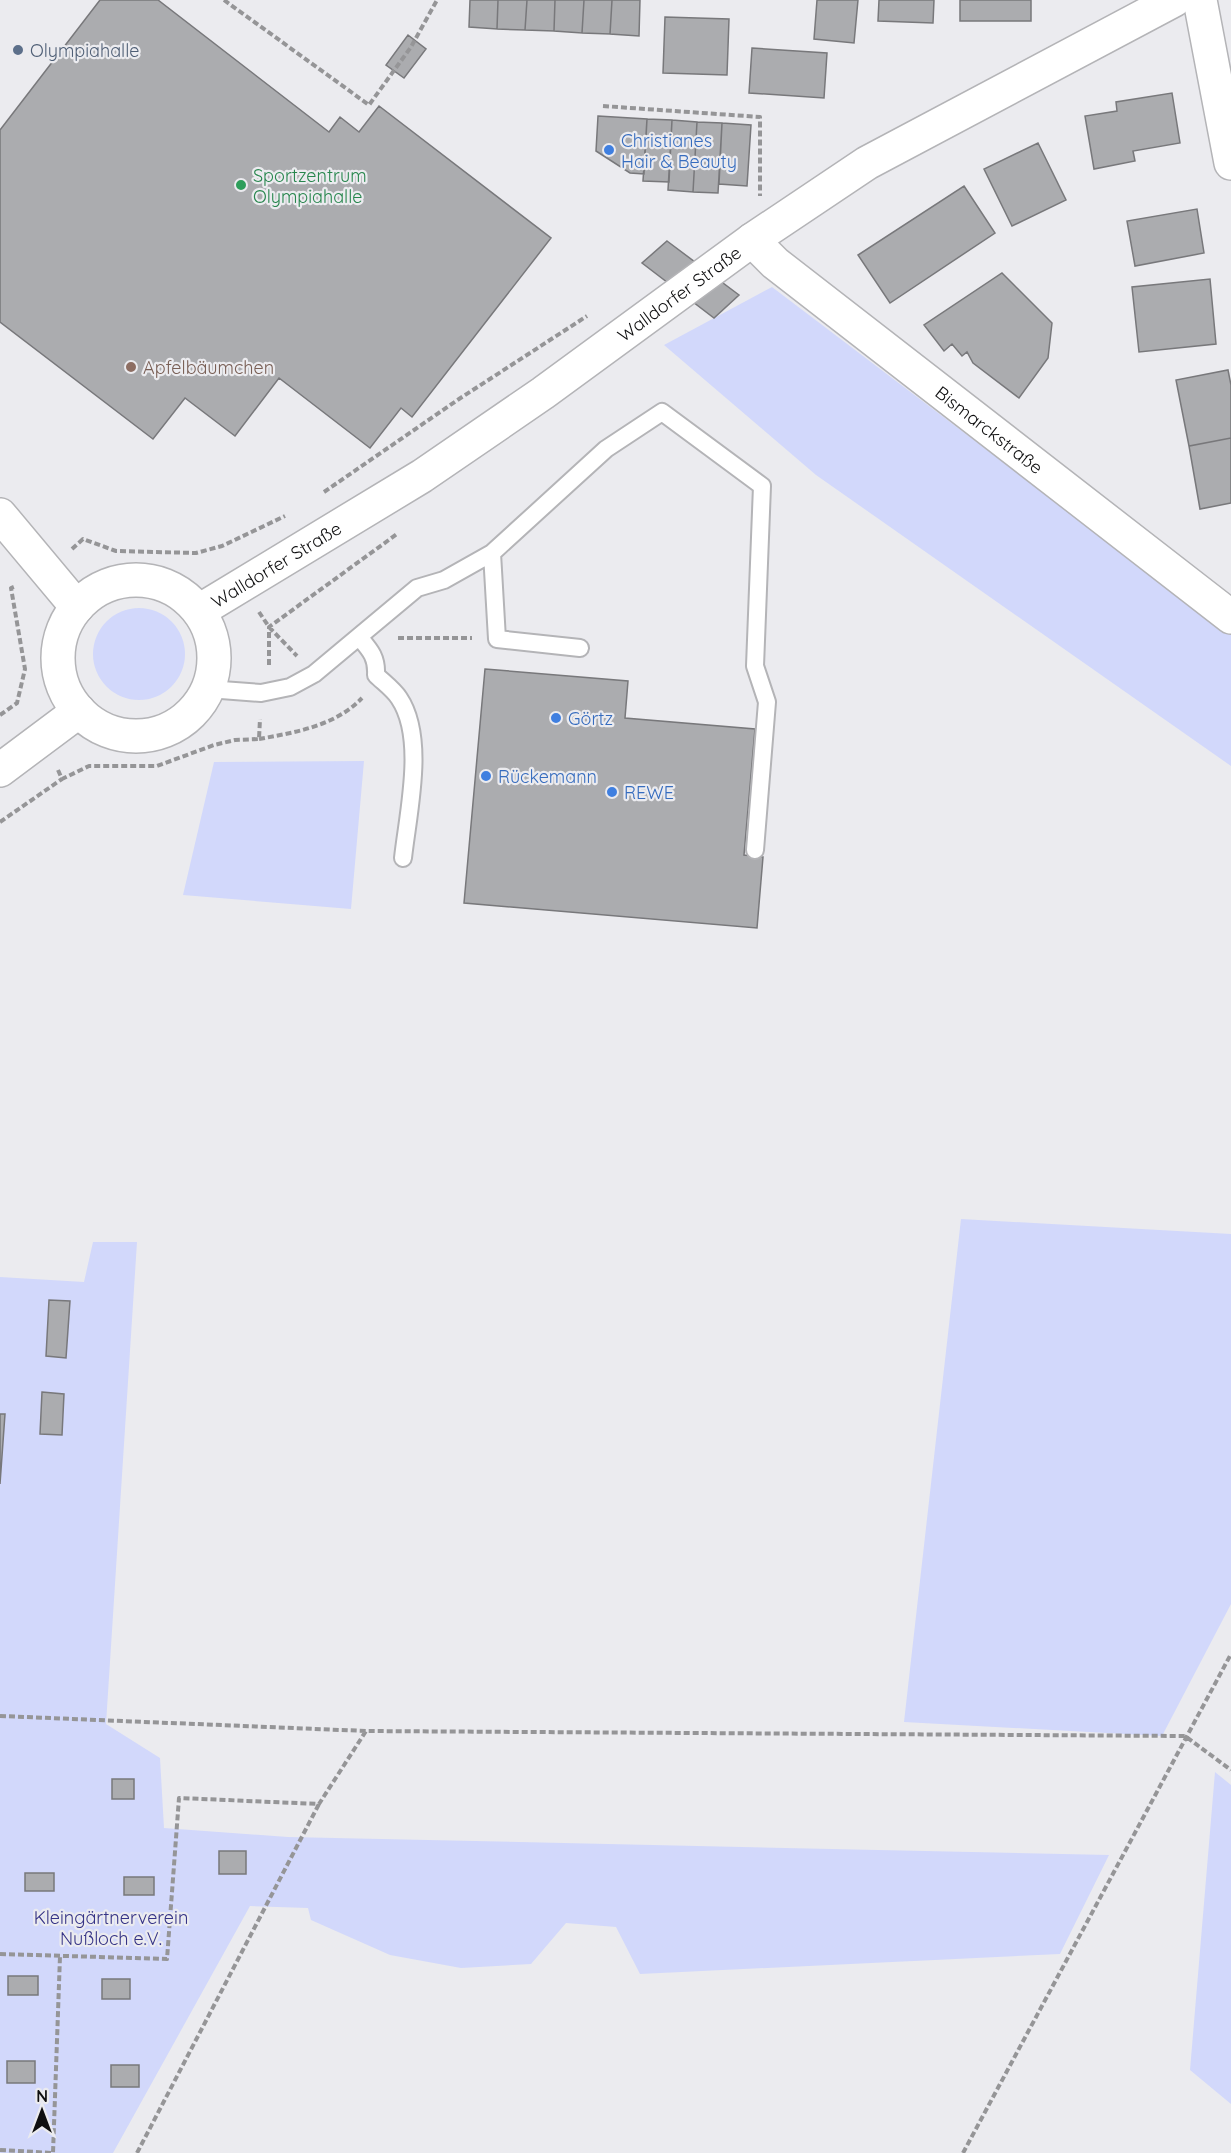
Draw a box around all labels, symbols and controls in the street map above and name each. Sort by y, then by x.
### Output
place label: Olympiahalle [30,39,139,62]
marker: Olympiahalle [11,43,25,57]
place label: Christianes Hair & Beauty [621,129,737,173]
marker: Christianes Hair & Beauty [602,143,616,157]
place label: Sportzentrum Olympiahalle [253,164,367,208]
marker: Sportzentrum Olympiahalle [234,178,248,192]
street label: Walldorfer Straße [613,240,745,346]
place label: Apfelbäumchen [143,356,274,379]
marker: Apfelbäumchen [124,360,138,374]
street label: Bismarckstraße [931,381,1048,478]
street label: Walldorfer Straße [207,516,345,613]
place label: Görtz [568,707,613,730]
marker: Görtz [549,711,563,725]
place label: Rückemann [498,765,597,788]
marker: Rückemann [479,769,493,783]
place label: REWE [624,781,674,804]
marker: REWE [605,785,619,799]
park label: Kleingärtnerverein Nußloch e.V. [34,1906,188,1950]
north arrow [12,2081,72,2141]
text: N [36,2086,48,2106]

